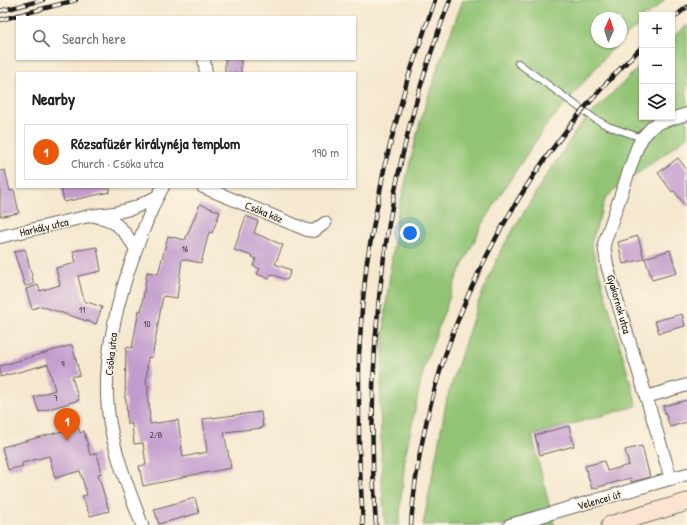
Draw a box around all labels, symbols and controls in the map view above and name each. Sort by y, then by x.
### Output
north arrow [591,12,627,48]
map controls [639,12,675,120]
button: + [639,12,675,48]
search box [16,16,356,60]
icon: search [30,27,52,49]
text: Search here [62,28,126,49]
button: − [639,48,675,84]
button: layers [639,84,675,120]
text: Nearby [32,87,75,110]
text: Rózsafüzér királynéja templom [71,133,240,154]
text: 1 [44,143,48,161]
text: 190 m [312,143,339,161]
text: Church · Csóka utca [71,154,164,172]
street label: Csóka köz [243,198,285,226]
street label: Harkály utca [18,214,70,239]
your location [400,223,420,243]
house number: 16 [182,243,189,255]
street label: Gyakornok utca [604,273,634,336]
house number: 11 [79,304,85,316]
house number: 10 [143,318,151,330]
street label: Csóka utca [102,331,120,376]
house number: 9 [61,358,65,370]
house number: 7 [54,392,59,404]
pin: 1 [54,408,80,441]
house number: 2/B [150,429,163,441]
street label: Velencei út [576,487,623,513]

